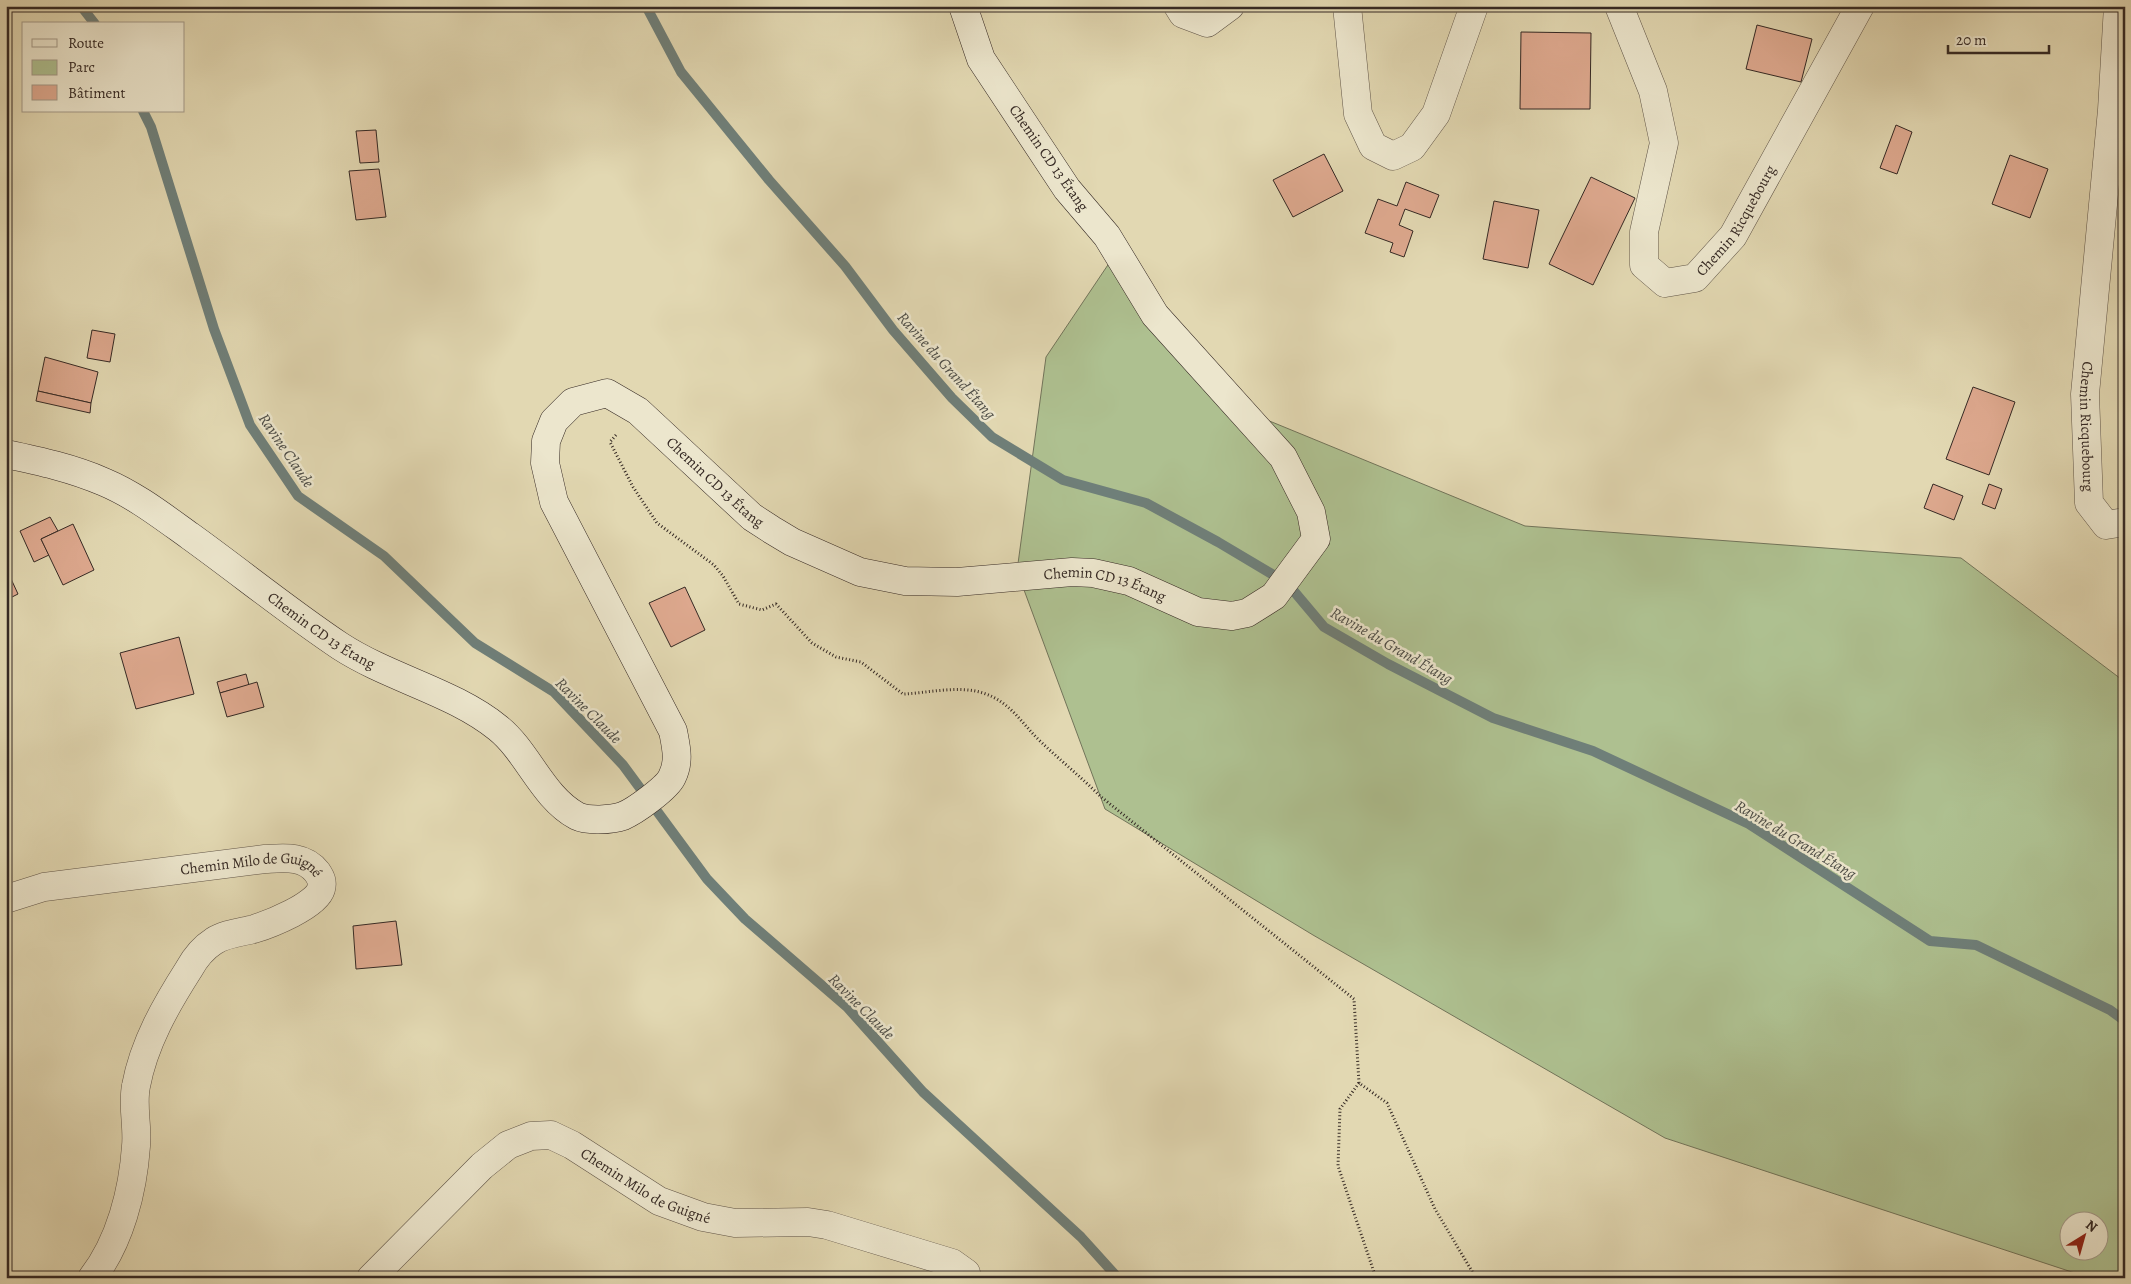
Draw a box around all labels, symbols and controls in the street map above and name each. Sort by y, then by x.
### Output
legend [22,22,185,112]
scale bar [1948,22,2050,54]
text: 20 m [1956,30,1987,50]
text: Route [68,33,104,53]
text: Parc [68,57,95,77]
text: Bâtiment [68,83,126,103]
street label: Chemin CD 13 Étang [1005,101,1094,216]
street label: Chemin Ricquebourg [1691,161,1780,280]
water label: Ravine du Grand Étang [892,307,1001,424]
street label: Chemin Ricquebourg [2075,360,2099,493]
water label: Ravine Claude [253,409,319,492]
street label: Chemin CD 13 Étang [662,432,768,532]
street label: Chemin CD 13 Étang [1043,562,1170,607]
street label: Chemin CD 13 Étang [263,587,379,674]
water label: Ravine du Grand Étang [1326,602,1457,690]
water label: Ravine Claude [550,673,626,749]
water label: Ravine du Grand Étang [1731,795,1860,885]
street label: Chemin Milo de Guigné [179,848,328,881]
water label: Ravine Claude [823,969,899,1045]
street label: Chemin Milo de Guigné [577,1143,712,1228]
north arrow [2058,1212,2108,1262]
text: N [2082,1215,2101,1237]

